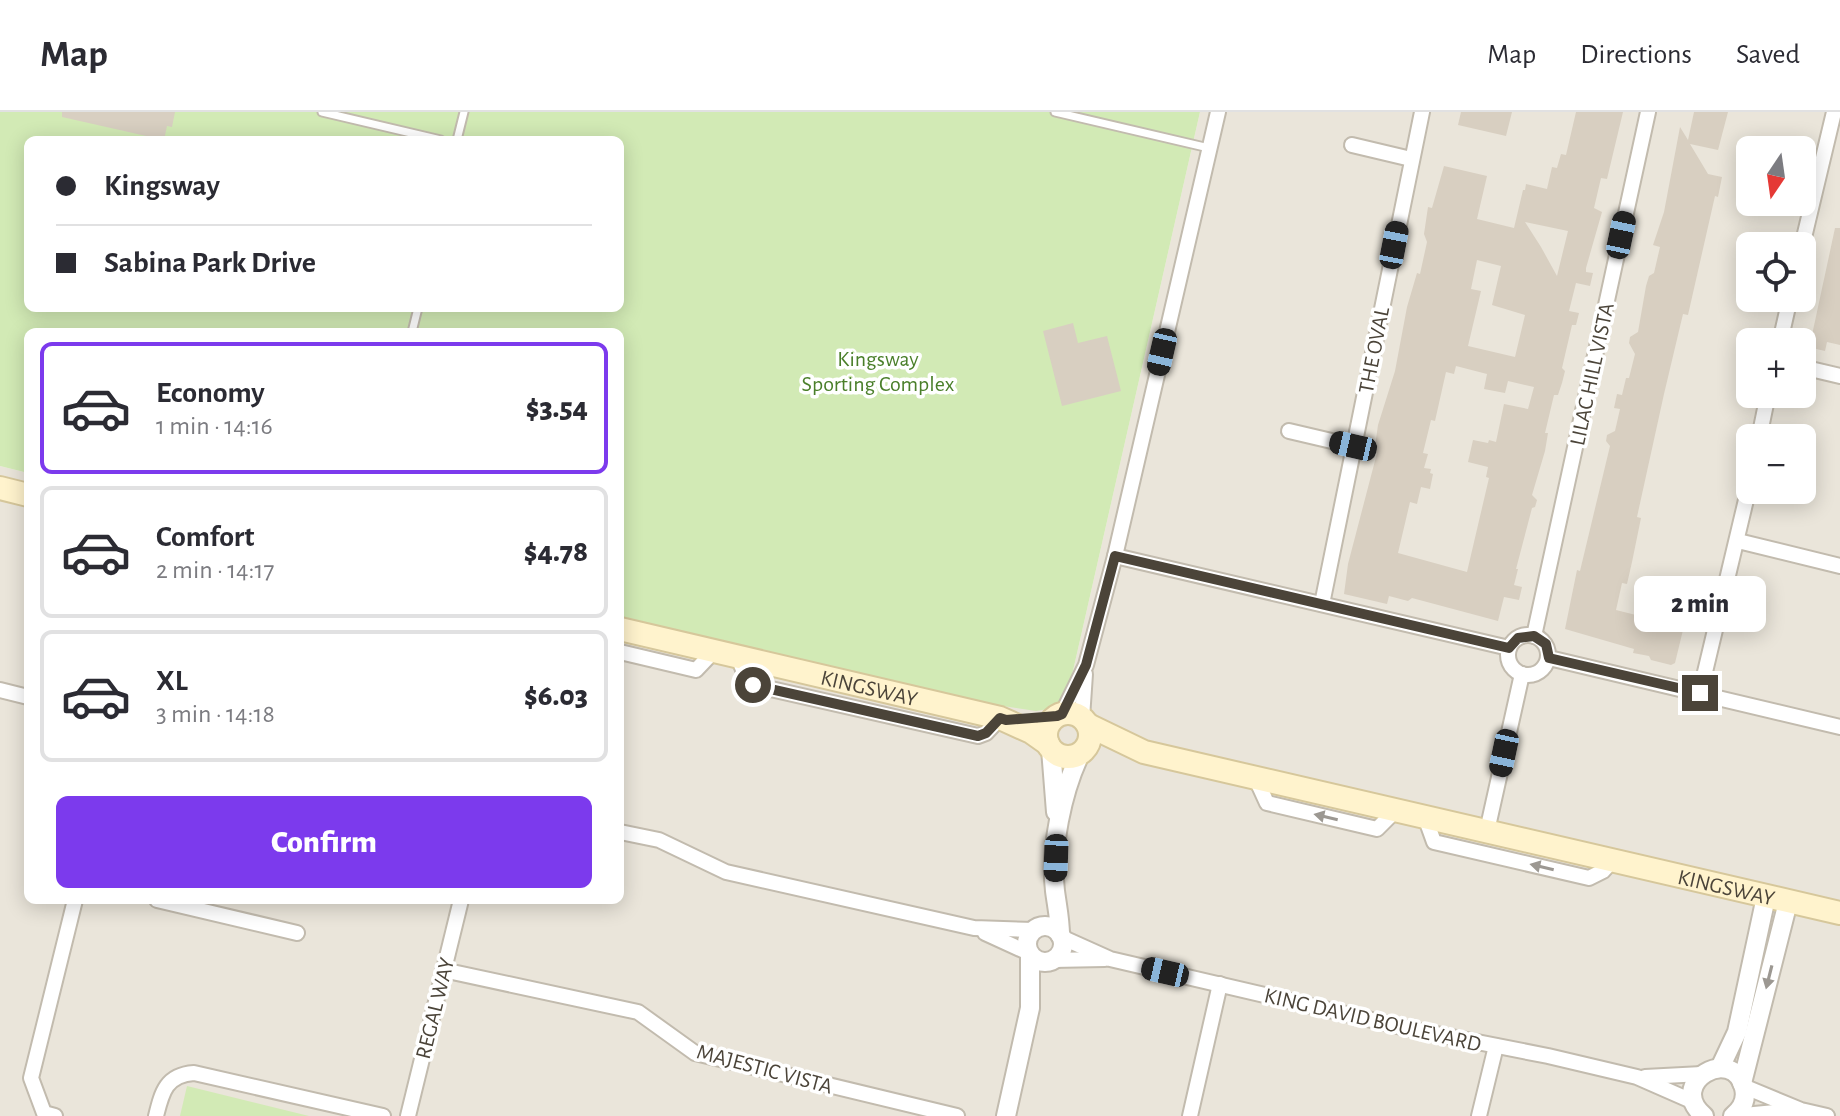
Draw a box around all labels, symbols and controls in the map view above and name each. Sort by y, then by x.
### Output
text: Map [40,36,108,74]
text: Map [1487,41,1536,69]
text: Directions [1580,41,1692,69]
text: Saved [1736,41,1800,69]
north arrow [1736,136,1816,216]
map controls [1736,136,1816,504]
text: Kingsway [104,171,220,201]
car [1604,209,1638,261]
car [1378,219,1410,271]
button: locate [1736,232,1816,312]
text: Sabina Park Drive [104,248,316,278]
street label: LILAC HILL VISTA [1566,301,1618,448]
street label: THE OVAL [1355,304,1393,395]
car [1145,326,1179,378]
button: + [1736,328,1816,408]
park label: Kingsway Sporting Complex [802,348,955,395]
icon: car [60,372,132,444]
text: Economy [156,378,265,408]
text: $3.54 [526,393,588,423]
text: 1 min · 14:16 [156,413,273,439]
button: − [1736,424,1816,504]
car [1327,429,1379,463]
icon: car [60,516,132,588]
text: Comfort [156,522,255,552]
text: $4.78 [524,537,588,567]
text: 2 min · 14:17 [156,557,274,583]
callout: 2 min [1634,577,1766,633]
text: 2 min [1671,591,1729,617]
icon: car [60,660,132,732]
text: XL [156,666,188,696]
street label: KINGSWAY [818,666,920,710]
route start [735,667,771,703]
route end [1682,675,1718,711]
text: $6.03 [524,681,588,711]
text: 3 min · 14:18 [156,701,275,727]
car [1487,727,1521,779]
button: Confirm [56,796,592,888]
one-way arrow [1313,810,1338,823]
car [1043,834,1069,882]
one-way arrow [1529,861,1554,873]
street label: KINGSWAY [1676,866,1777,910]
street label: REGAL WAY [412,955,458,1061]
car [1139,955,1191,989]
one-way arrow [1762,965,1774,990]
street label: KING DAVID BOULEVARD [1262,984,1483,1056]
street label: MAJESTIC VISTA [695,1040,835,1098]

